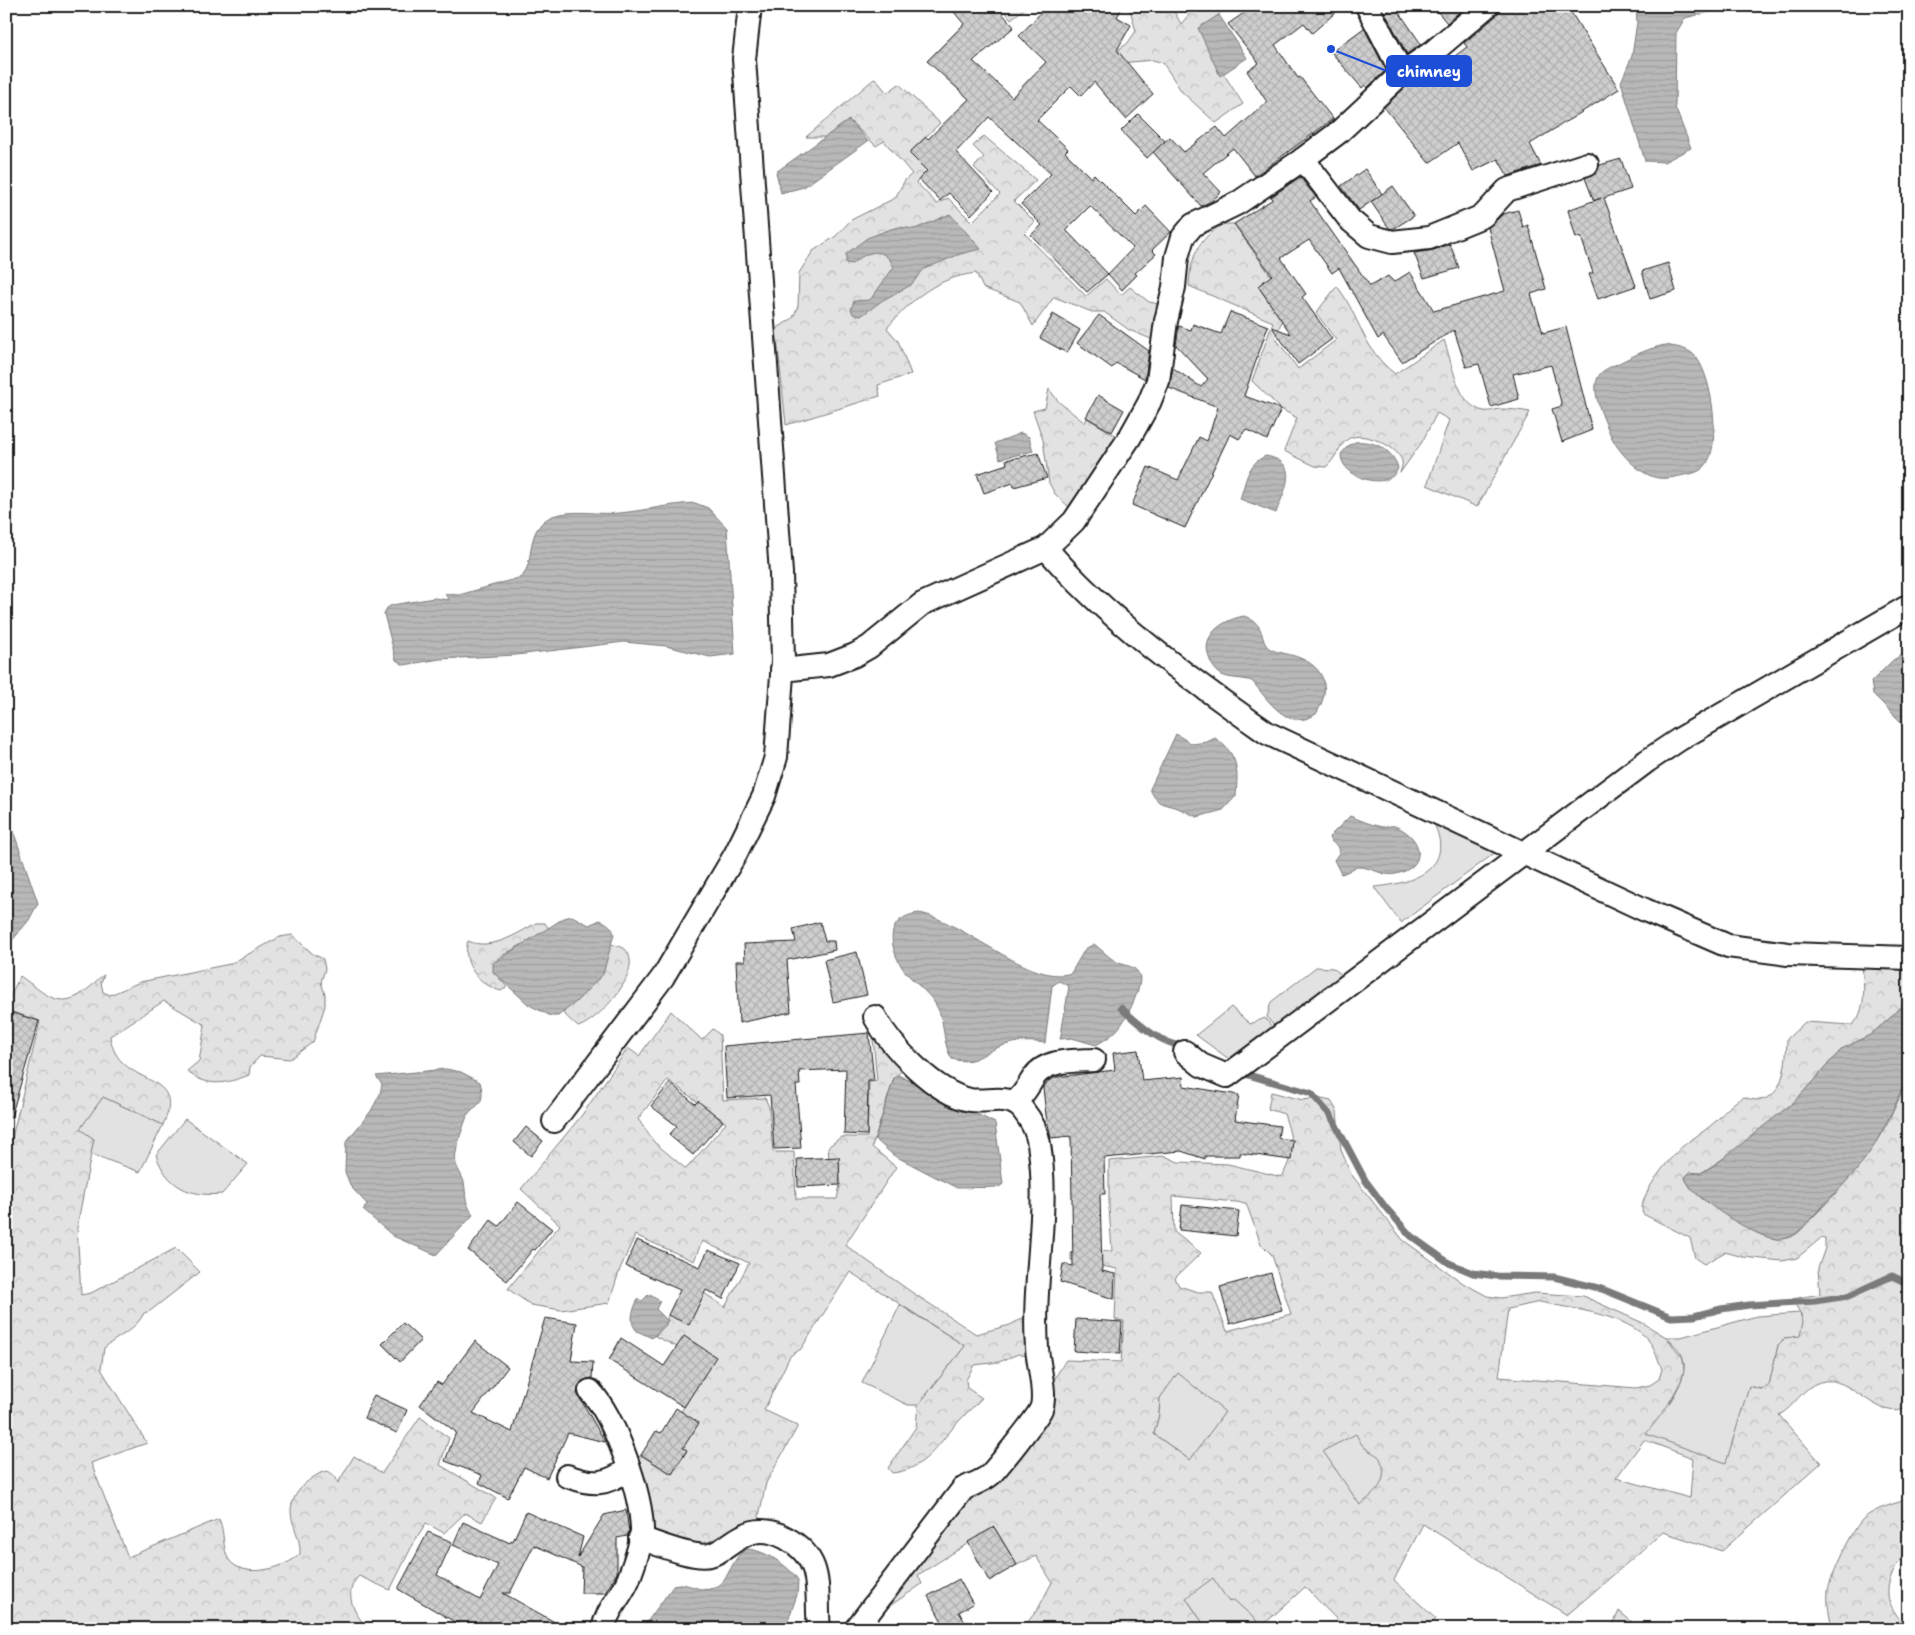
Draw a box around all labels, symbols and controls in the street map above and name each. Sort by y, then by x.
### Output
callout: chimney [1387,56,1471,86]
text: chimney [1397,62,1461,82]

